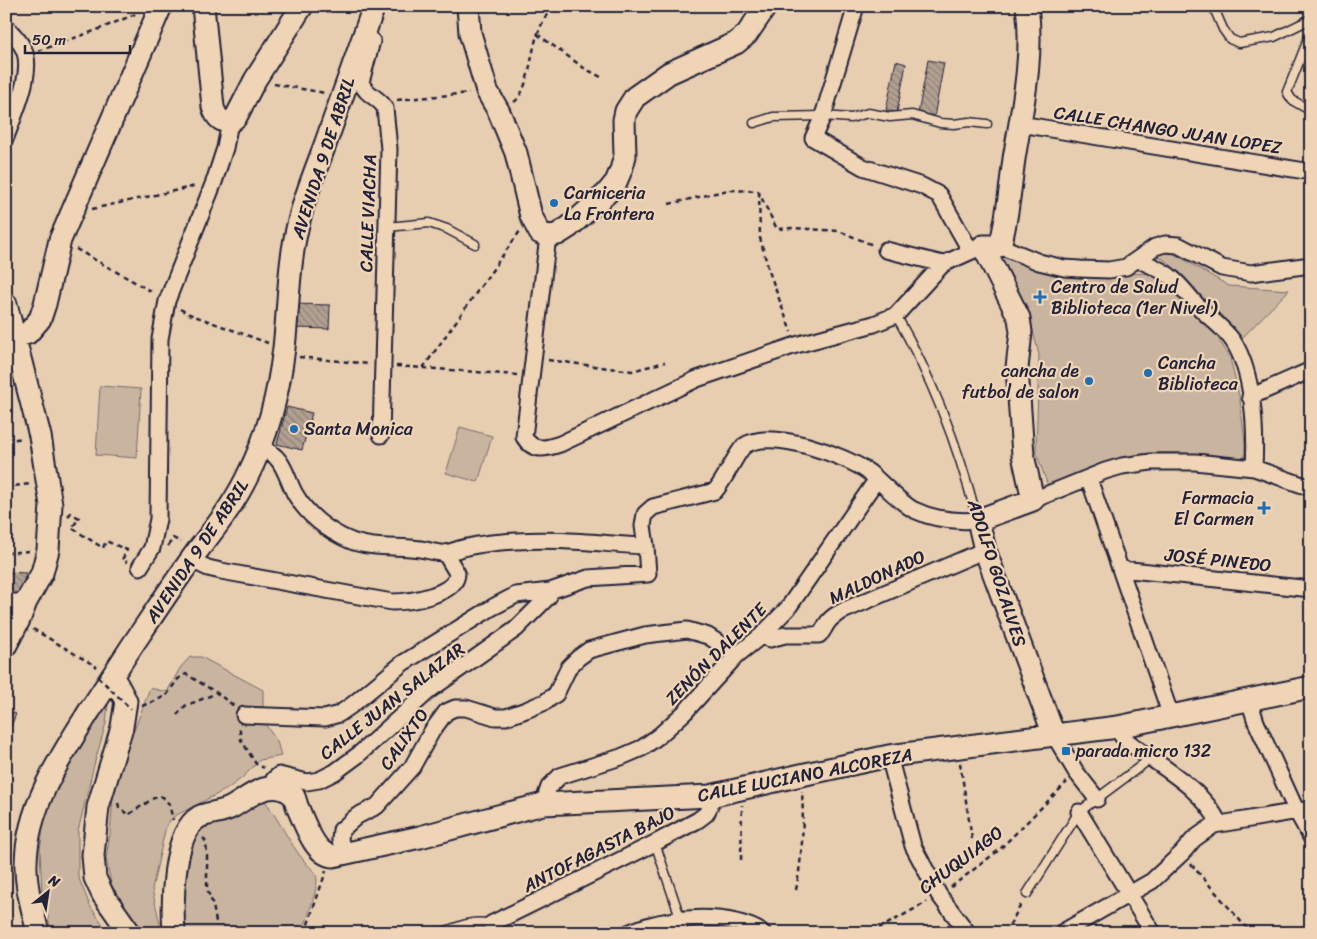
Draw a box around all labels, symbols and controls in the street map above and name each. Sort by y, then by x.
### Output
scale bar [25,22,130,54]
text: 50 m [32,27,67,53]
street label: AVENIDA 9 DE ABRIL [281,72,364,244]
street label: CALLE CHANGO JUAN LOPEZ [1052,96,1285,164]
street label: CALLE VIACHA [350,153,386,273]
place label: Carniceria La Frontera [564,177,654,230]
marker: Carniceria La Frontera [548,197,560,209]
place label: Centro de Salud Biblioteca (1er Nivel) [1051,271,1218,324]
marker: Centro de Salud Biblioteca (1er Nivel) [1033,290,1047,304]
place label: Cancha Biblioteca [1158,347,1239,400]
place label: cancha de futbol de salon [962,355,1079,408]
marker: Cancha Biblioteca [1142,367,1154,379]
marker: cancha de futbol de salon [1083,375,1095,387]
place label: Santa Monica [304,413,414,445]
marker: Santa Monica [288,423,300,435]
street label: AVENIDA 9 DE ABRIL [136,472,258,631]
place label: Farmacia El Carmen [1174,482,1254,535]
street label: ADOLFO GOZALVES [958,494,1036,651]
marker: Farmacia El Carmen [1258,502,1270,514]
street label: JOSÉ PINEDO [1162,538,1273,581]
street label: MALDONADO [823,541,931,613]
street label: ZENÓN DALENTE [657,594,776,713]
street label: CALLE JUAN SALAZAR [312,634,472,768]
street label: CALIXTO [371,701,437,777]
place label: parada micro 132 [1075,735,1211,767]
street label: CALLE LUCIANO ALCOREZA [695,738,915,812]
marker: parada micro 132 [1060,745,1072,757]
street label: ANTOFAGASTA BAJO [516,797,681,902]
street label: CHUQUIAGO [912,817,1010,903]
north arrow [22,866,72,916]
text: N [43,867,65,895]

